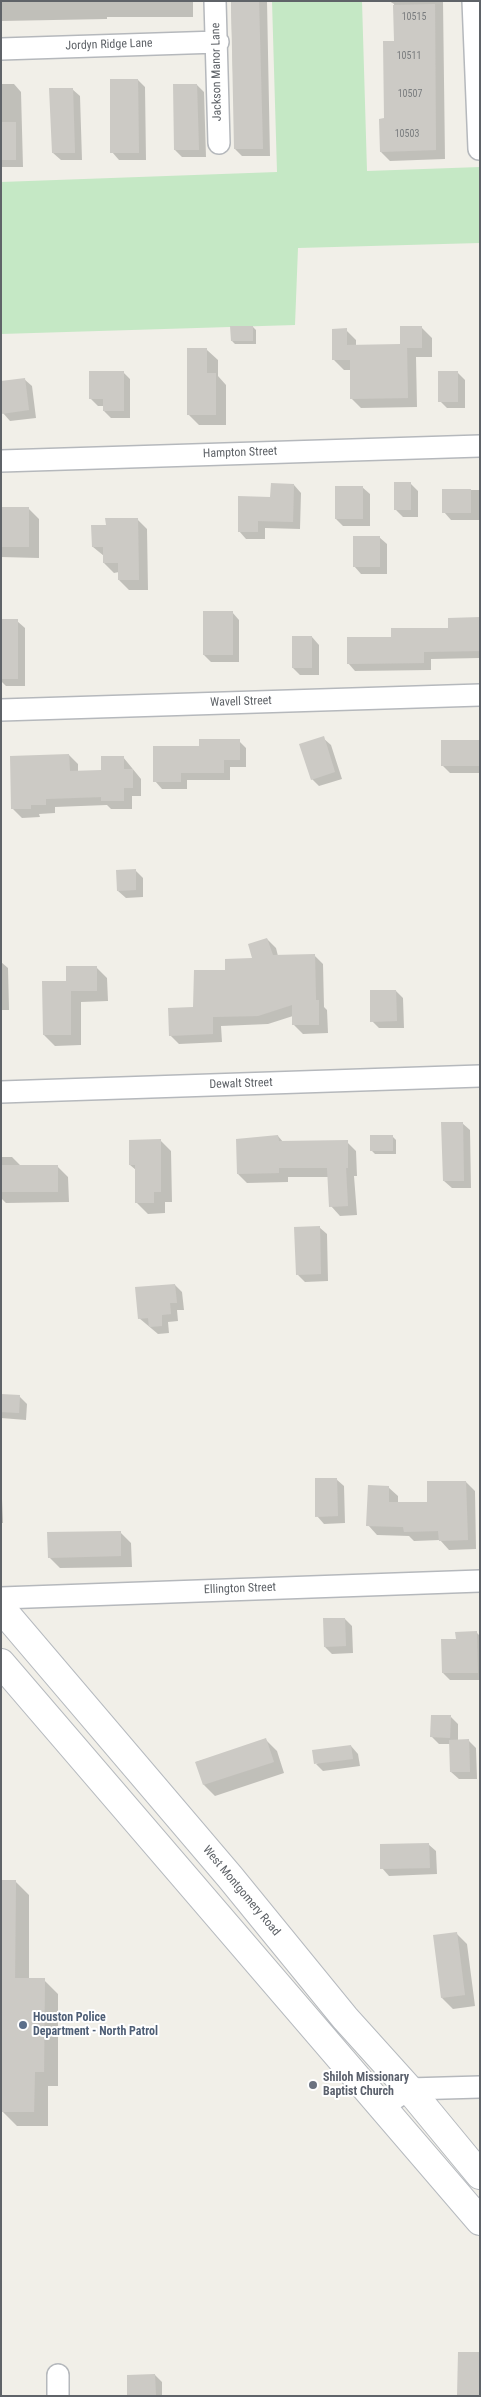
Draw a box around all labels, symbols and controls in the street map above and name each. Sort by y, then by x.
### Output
house number: 10515 [402,11,426,23]
street label: Jackson Manor Lane [209,23,225,121]
street label: Jordyn Ridge Lane [65,36,153,54]
house number: 10511 [397,50,421,62]
house number: 10507 [398,88,422,100]
house number: 10503 [395,128,419,140]
street label: Hampton Street [203,445,277,461]
street label: Wavell Street [210,694,272,710]
street label: Dewalt Street [209,1076,273,1092]
street label: Ellington Street [204,1581,276,1597]
street label: West Montgomery Road [199,1843,283,1939]
place label: Houston Police Department - North Patrol [33,2011,158,2039]
marker: Houston Police Department - North Patrol [17,2019,29,2031]
place label: Shiloh Missionary Baptist Church [323,2071,409,2099]
marker: Shiloh Missionary Baptist Church [307,2079,319,2091]

